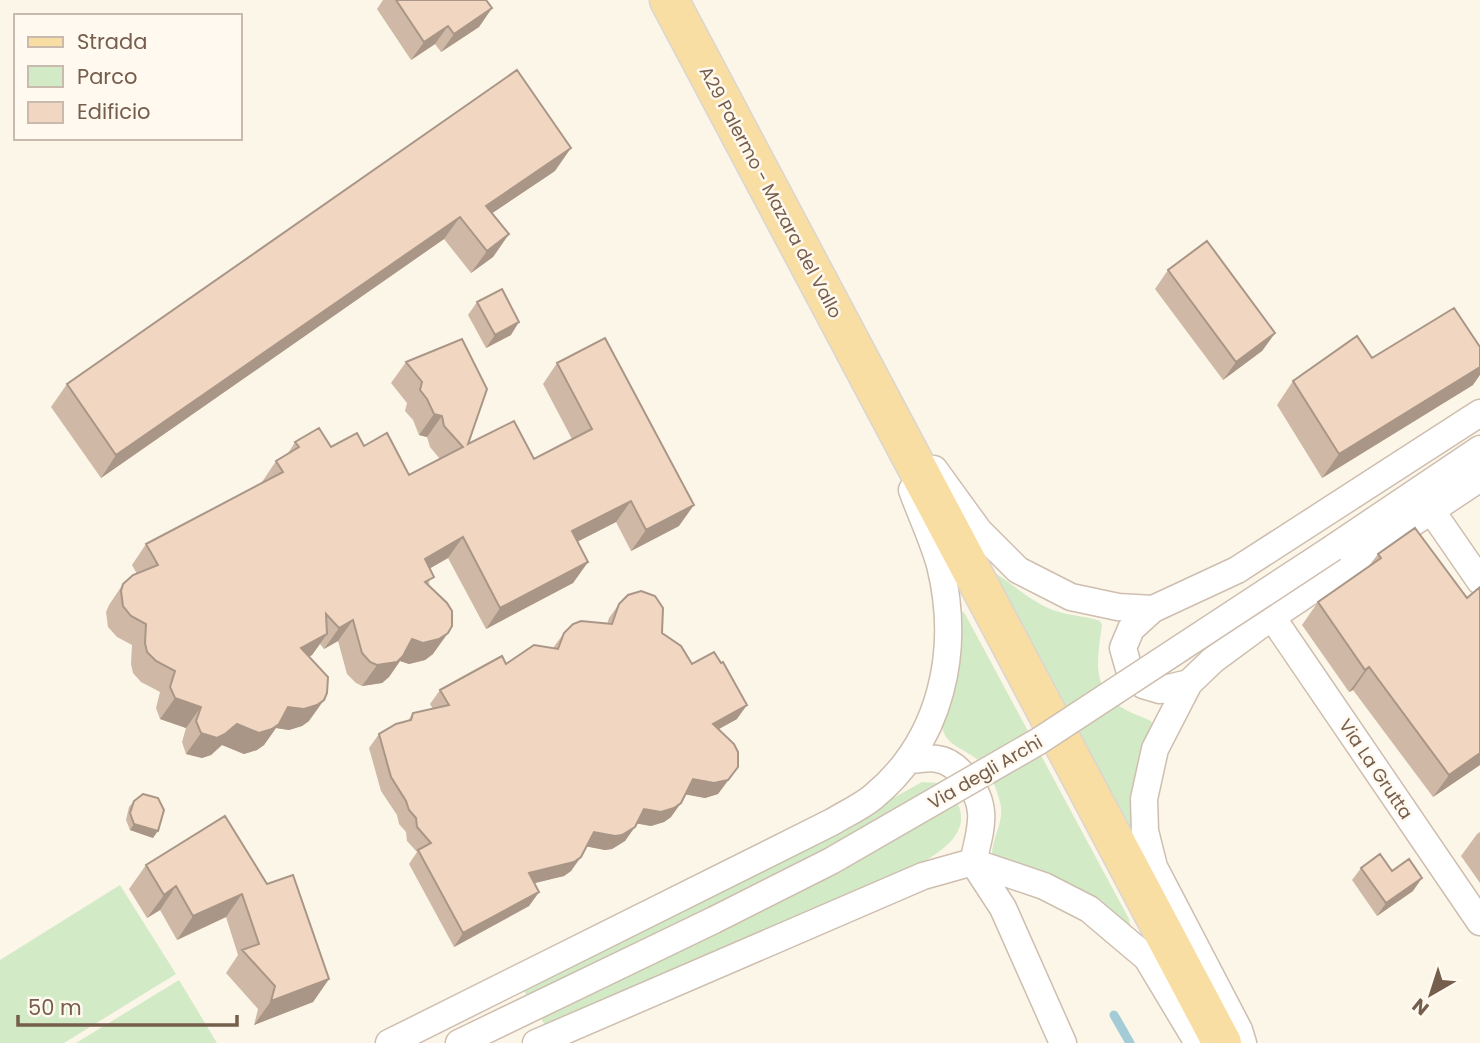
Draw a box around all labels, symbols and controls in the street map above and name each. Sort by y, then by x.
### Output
legend [14,14,242,140]
text: Strada [77,27,147,56]
text: Parco [77,62,137,91]
street label: A29 Palermo - Mazara del Vallo [694,62,848,322]
text: Edificio [77,97,151,126]
street label: Via La Grutta [1333,714,1419,824]
street label: Via degli Archi [923,729,1047,815]
north arrow [1396,959,1466,1029]
scale bar [18,984,236,1028]
text: N [1407,992,1435,1022]
text: 50 m [28,993,82,1022]

